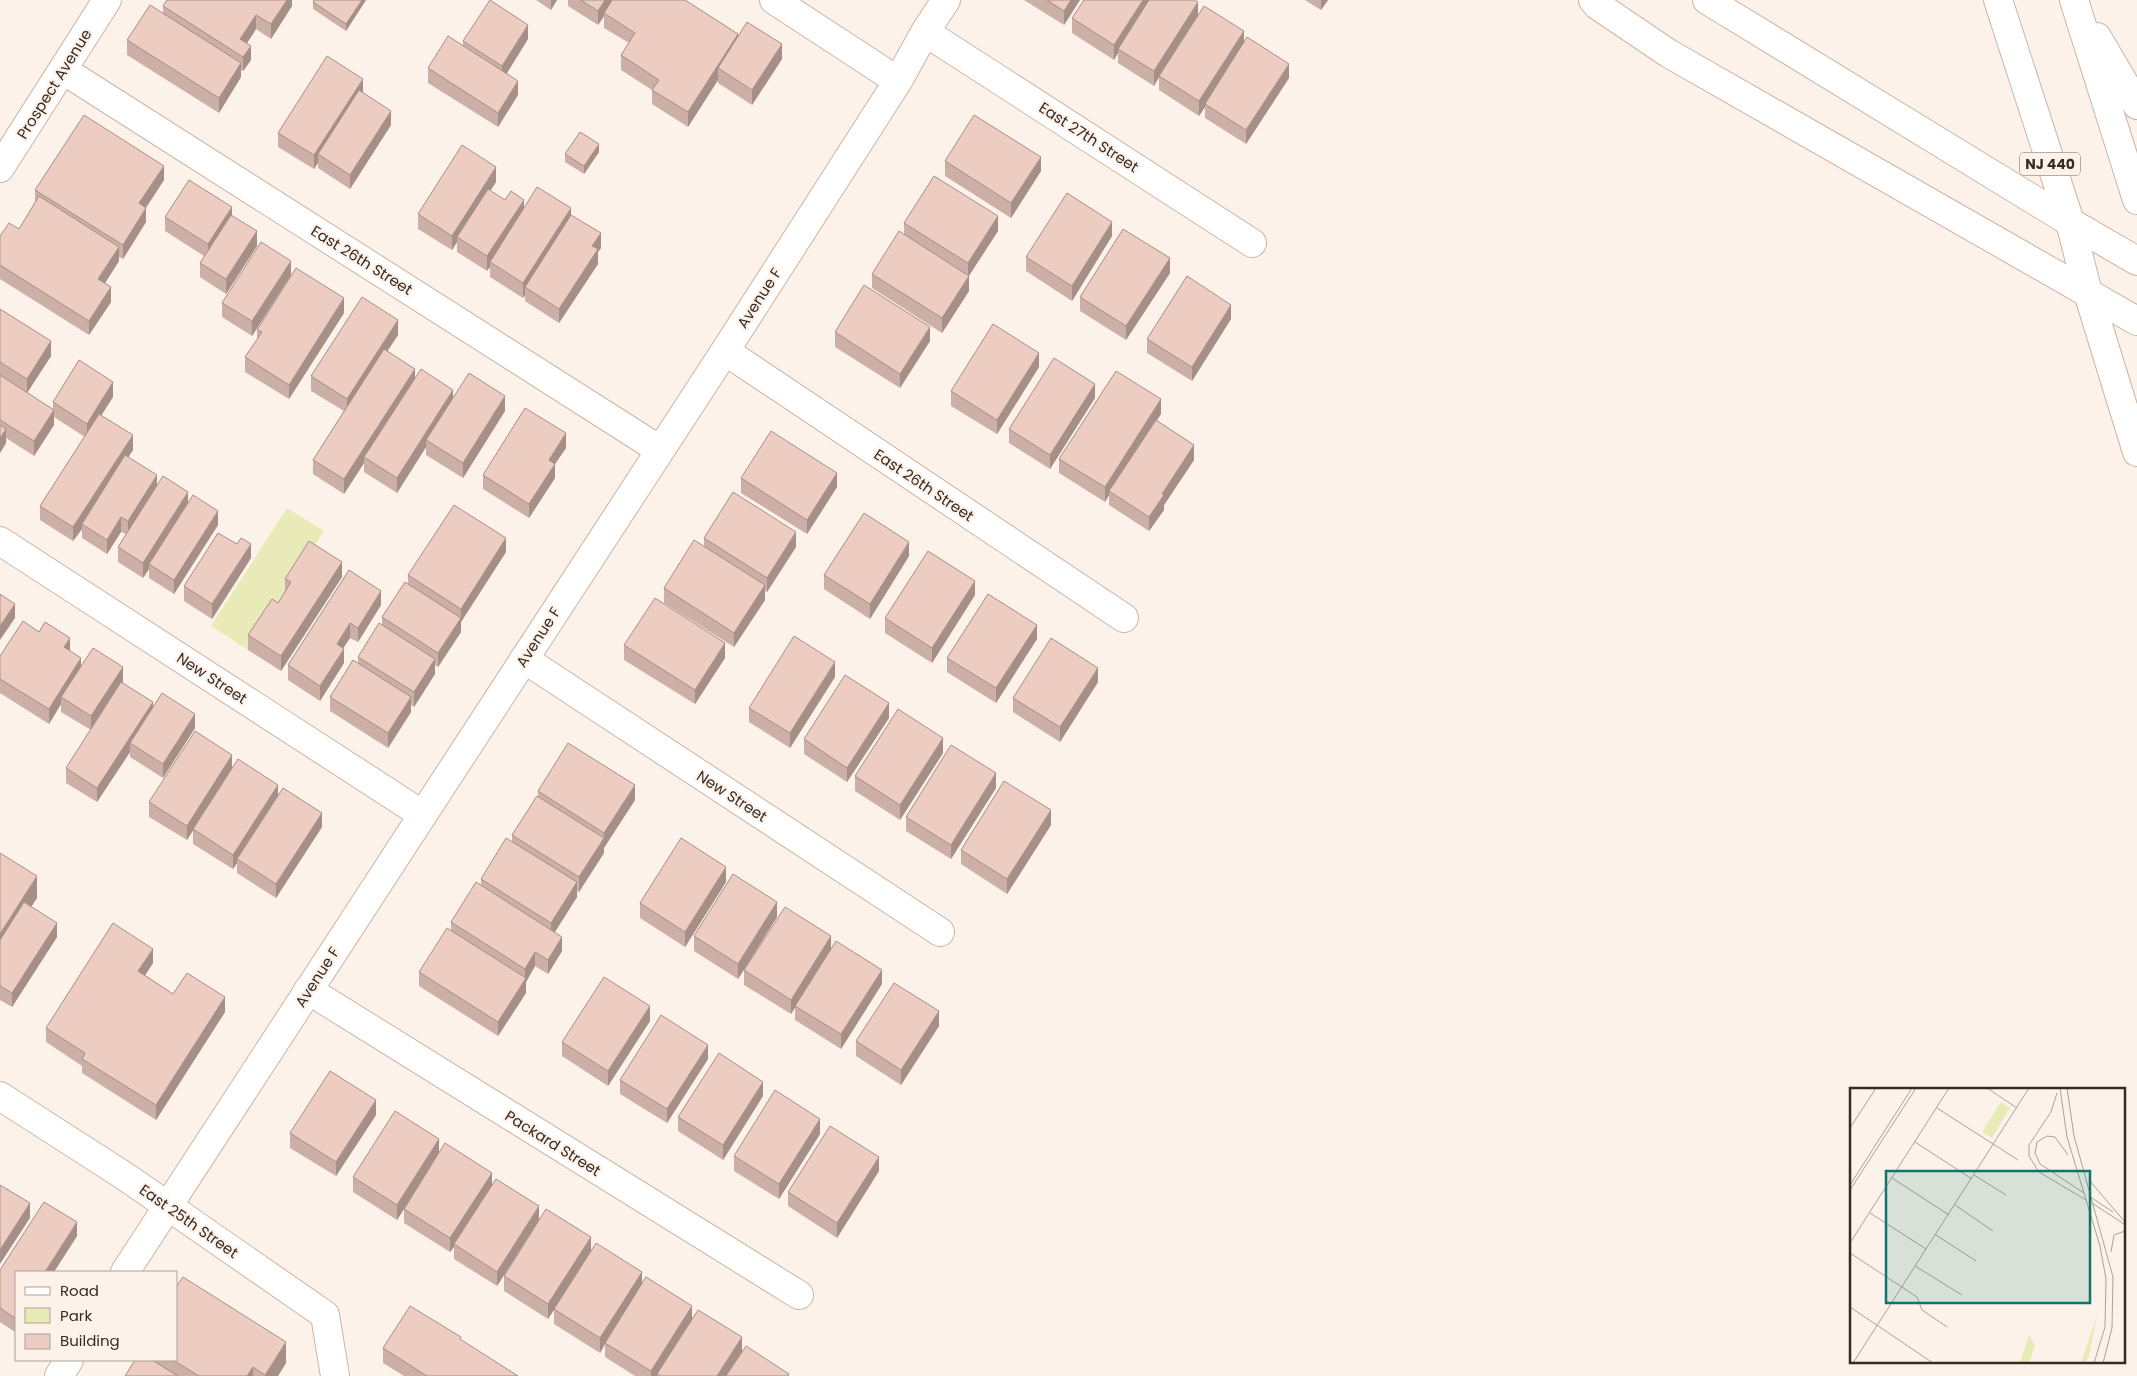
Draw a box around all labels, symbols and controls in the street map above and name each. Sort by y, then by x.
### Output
street label: Prospect Avenue [12,25,96,143]
street label: East 27th Street [1035,97,1143,177]
road number: NJ 440 [2020,152,2080,175]
street label: East 26th Street [307,220,417,300]
street label: Avenue F [732,263,787,332]
street label: East 26th Street [870,444,978,526]
street label: Avenue F [511,602,566,671]
street label: New Street [173,647,251,709]
street label: New Street [693,765,771,827]
street label: Avenue F [290,942,345,1011]
inset map [1850,1088,2124,1364]
street label: Packard Street [501,1105,605,1181]
street label: East 25th Street [135,1179,243,1263]
legend [15,1271,178,1361]
text: Road [60,1280,99,1301]
text: Park [60,1305,92,1326]
text: Building [60,1330,120,1351]

